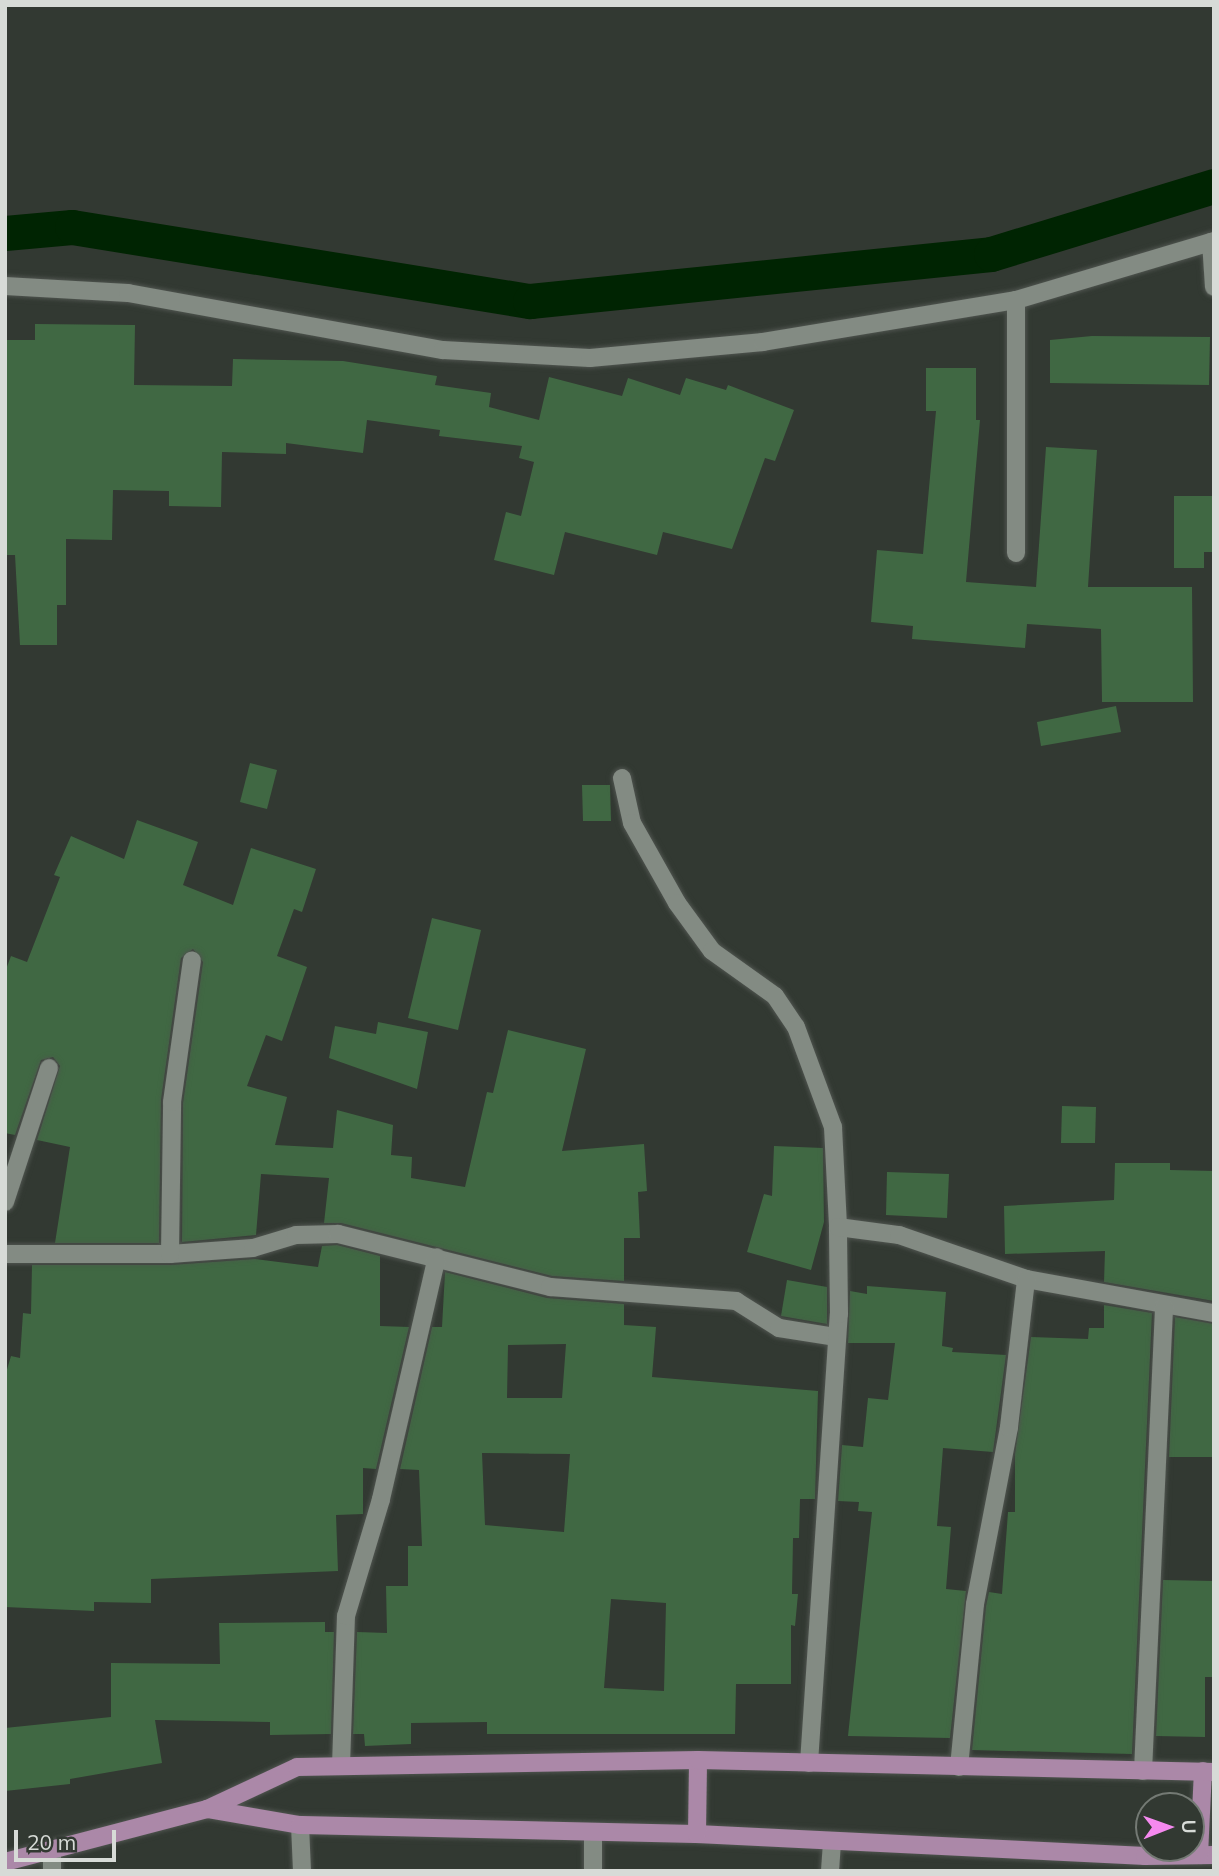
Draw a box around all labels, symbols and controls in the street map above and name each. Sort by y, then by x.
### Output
north arrow [1135,1792,1205,1862]
scale bar [18,1816,119,1860]
text: U [1177,1819,1201,1834]
text: 20 m [27,1829,76,1855]

